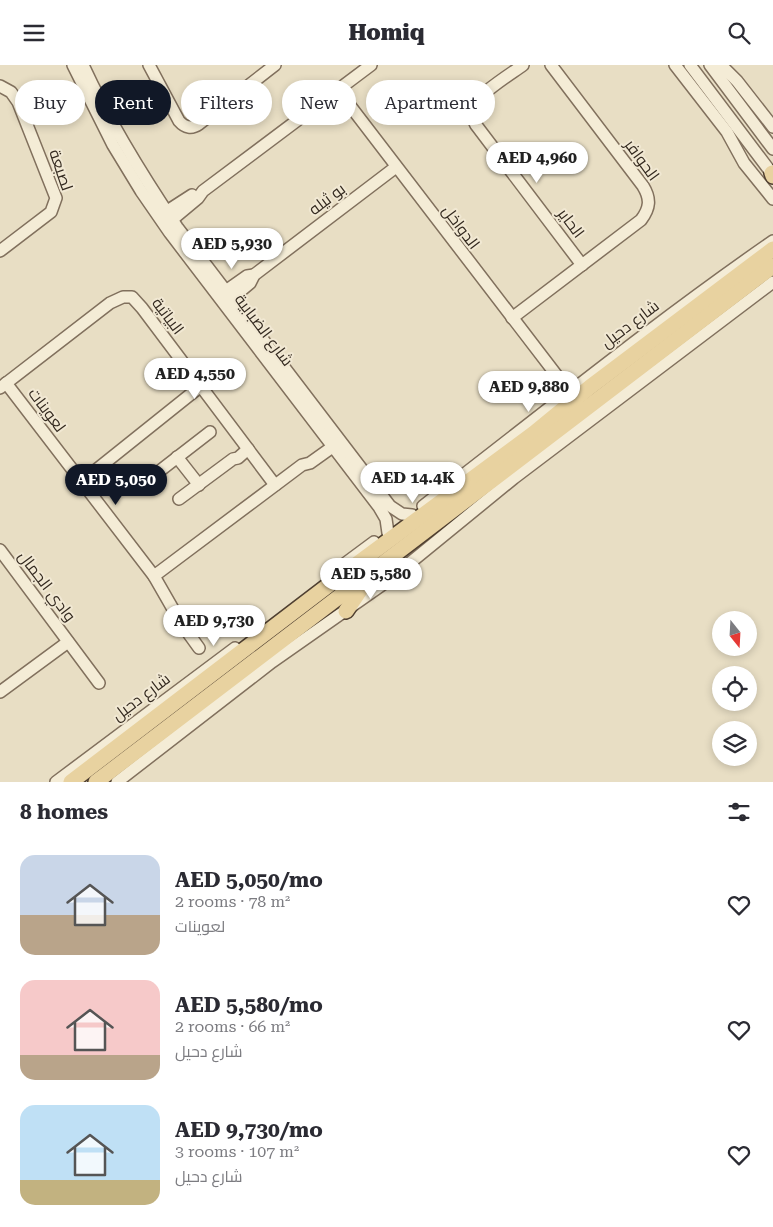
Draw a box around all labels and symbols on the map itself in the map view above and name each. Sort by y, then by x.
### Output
street label: الحوافر [620,135,663,184]
pin: AED 4,960 [480,141,594,184]
street label: لصبعة [45,147,77,193]
street label: بو ثيله [305,179,349,219]
street label: الدواخل [437,201,484,253]
street label: الحاير [553,204,588,242]
pin: AED 5,930 [175,227,289,270]
street label: شارع الضبابية [229,290,297,371]
street label: البياتية [148,294,188,338]
street label: شارع دحيل [597,296,664,354]
pin: AED 4,550 [138,357,252,400]
pin: AED 9,880 [472,371,586,413]
street label: لعوينات [24,384,70,436]
pin: AED 14.4K [356,461,470,504]
pin: AED 5,050 [59,463,173,506]
street label: وادي الجمال [11,547,80,628]
pin: AED 5,580 [314,557,428,600]
pin: AED 9,730 [157,605,271,647]
north arrow [712,611,758,656]
street label: شارع دحيل [108,669,175,727]

